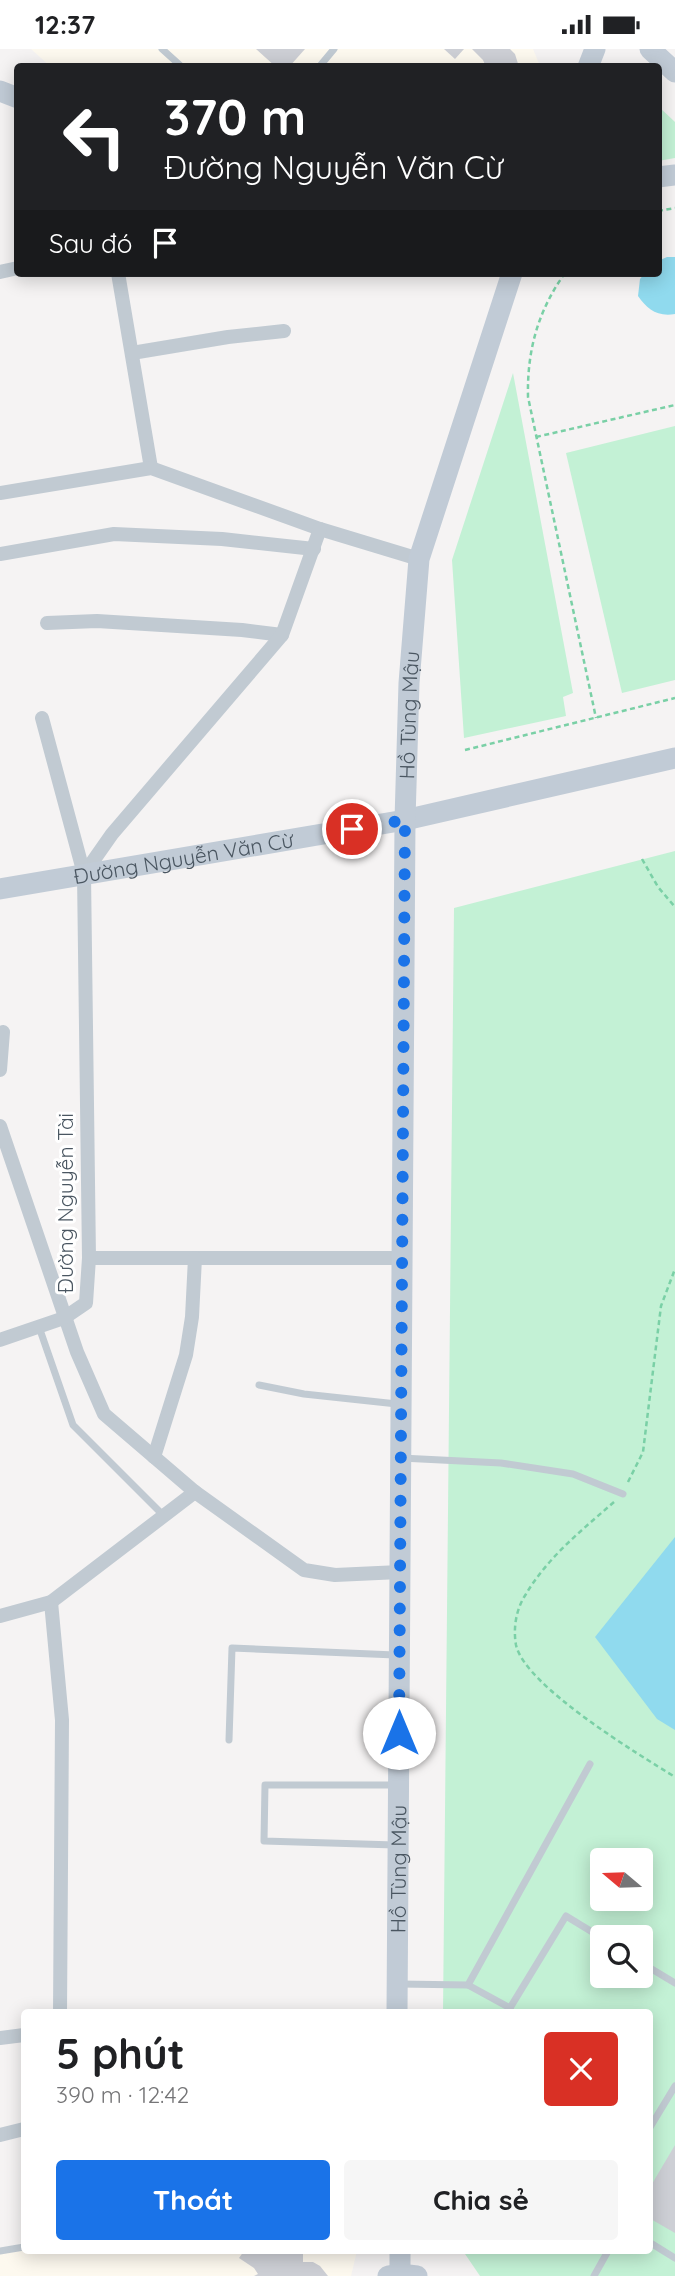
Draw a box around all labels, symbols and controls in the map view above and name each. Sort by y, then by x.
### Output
text: 12:37 [35,8,95,41]
text: 370 m [164,86,306,147]
icon: left [49,91,140,182]
text: Đường Nguyễn Văn Cừ [164,147,503,187]
icon: arrive [146,224,184,262]
text: Sau đó [49,227,132,260]
street label: Hồ Tùng Mậu [393,650,425,780]
pin [322,799,382,859]
icon: arrive [333,810,371,848]
street label: Đường Nguyễn Văn Cừ [72,826,296,889]
street label: Đường Nguyễn Tài [52,1113,78,1293]
position arrow [362,1696,436,1770]
street label: Hồ Tùng Mậu [385,1805,411,1933]
north arrow [590,1848,653,1911]
map controls [590,1848,653,1988]
button: search [590,1925,653,1988]
text: 5 phút [56,2027,185,2080]
button: close [544,2032,618,2106]
text: 390 m · 12:42 [56,2080,189,2109]
button: Thoát [56,2160,330,2240]
button: Chia sẻ [344,2160,618,2240]

